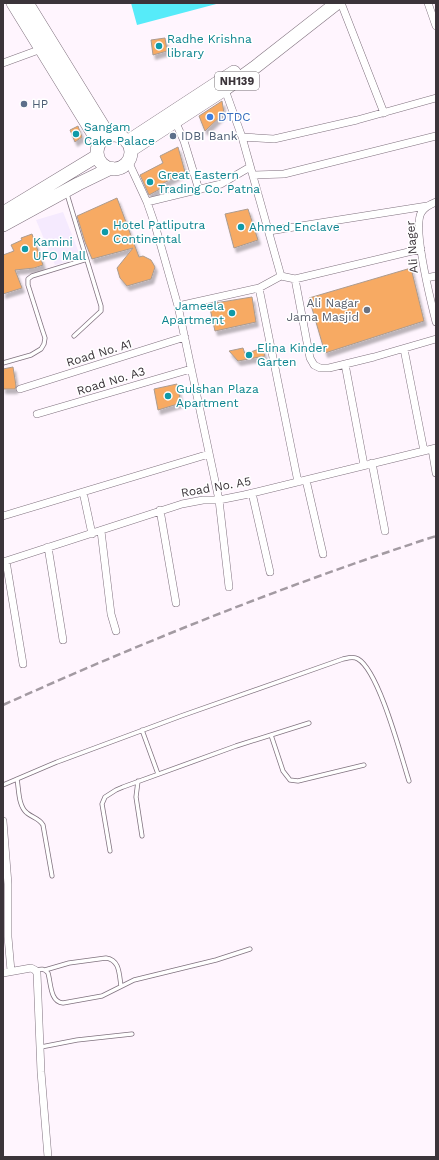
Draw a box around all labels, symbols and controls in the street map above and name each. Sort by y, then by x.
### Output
place label: Radhe Krishna library [167,32,252,60]
marker: Radhe Krishna library [154,41,164,51]
road number: NH139 [215,72,259,90]
place label: HP [32,97,48,111]
marker: HP [19,99,29,109]
place label: DTDC [218,110,251,124]
marker: DTDC [205,112,215,122]
place label: Sangam Cake Palace [84,120,155,148]
marker: Sangam Cake Palace [71,129,81,139]
place label: IDBI Bank [181,129,238,143]
marker: IDBI Bank [168,131,178,141]
place label: Great Eastern Trading Co. Patna [158,168,260,196]
marker: Great Eastern Trading Co. Patna [145,177,155,187]
place label: Hotel Patliputra Continental [113,218,206,246]
place label: Ahmed Enclave [249,220,340,234]
street label: Ali Nager [403,220,421,274]
marker: Ahmed Enclave [236,222,246,232]
marker: Hotel Patliputra Continental [100,227,110,237]
place label: Kamini UFO Mall [33,235,86,263]
marker: Kamini UFO Mall [20,244,30,254]
place label: Ali Nagar Jama Masjid [286,296,359,324]
place label: Jameela Apartment [161,299,224,327]
marker: Ali Nagar Jama Masjid [362,305,372,315]
marker: Jameela Apartment [227,308,237,318]
street label: Road No. A1 [65,336,133,370]
place label: Elina Kinder Garten [257,341,327,369]
marker: Elina Kinder Garten [244,350,254,360]
street label: Road No. A3 [75,364,147,398]
place label: Gulshan Plaza Apartment [176,382,259,410]
marker: Gulshan Plaza Apartment [163,391,173,401]
street label: Road No. A5 [180,474,252,500]

